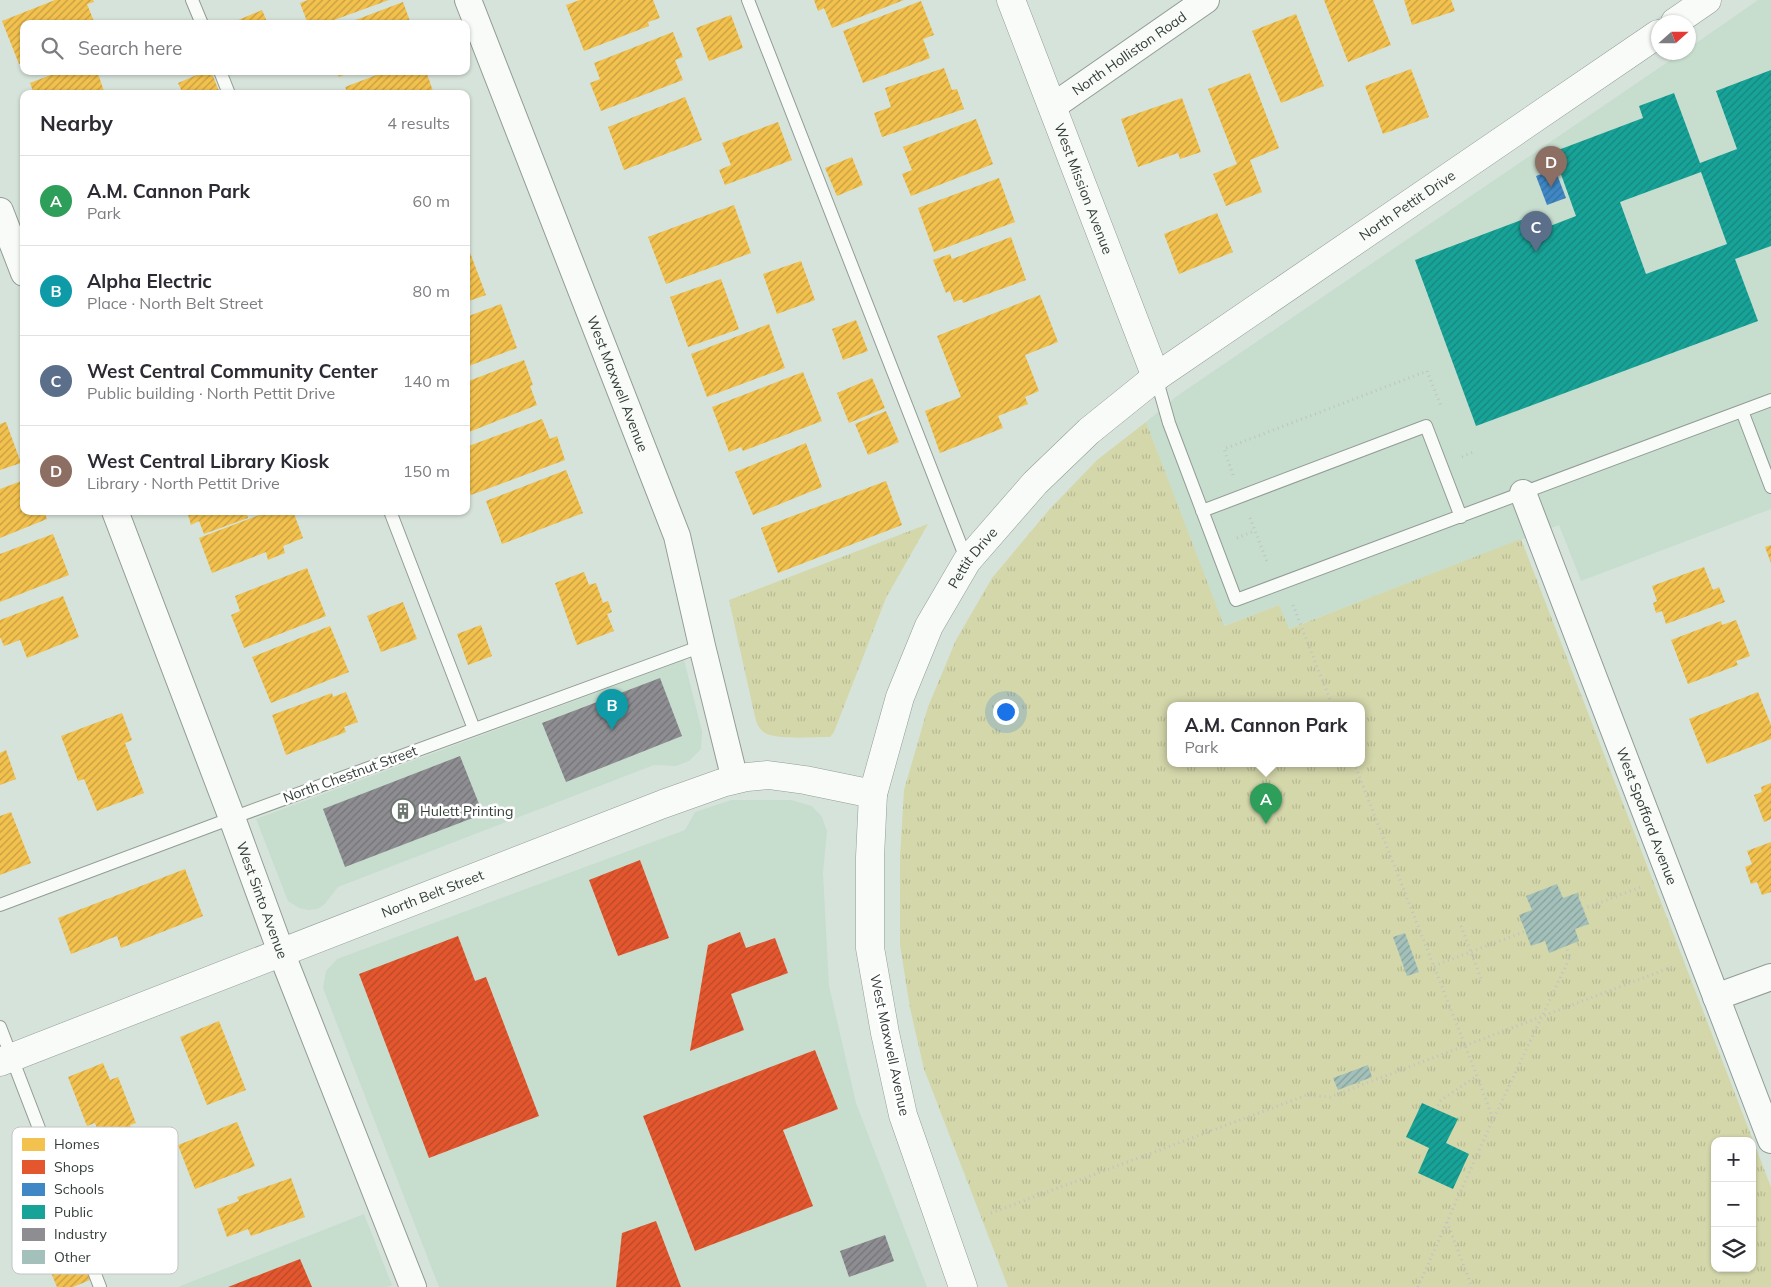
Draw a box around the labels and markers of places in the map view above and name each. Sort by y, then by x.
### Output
pin: D [1535,146,1567,187]
pin: C [1520,211,1552,252]
pin: B [596,689,628,730]
pin: A [1250,783,1282,824]
building icon: Hulett Printing [390,798,416,824]
place label: Hulett Printing [420,802,513,820]

